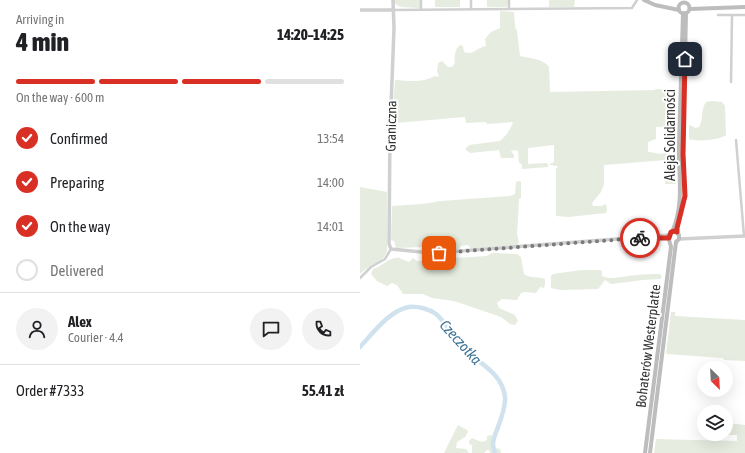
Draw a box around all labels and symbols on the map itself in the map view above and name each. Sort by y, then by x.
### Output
pin [668,42,702,76]
street label: Aleja Solidarności [662,89,678,181]
street label: Graniczna [383,100,399,152]
courier [620,218,660,258]
pin [422,236,456,270]
street label: Bohaterów Westerplatte [632,283,664,409]
water label: Czeczotka [437,316,485,368]
north arrow [697,361,733,397]

